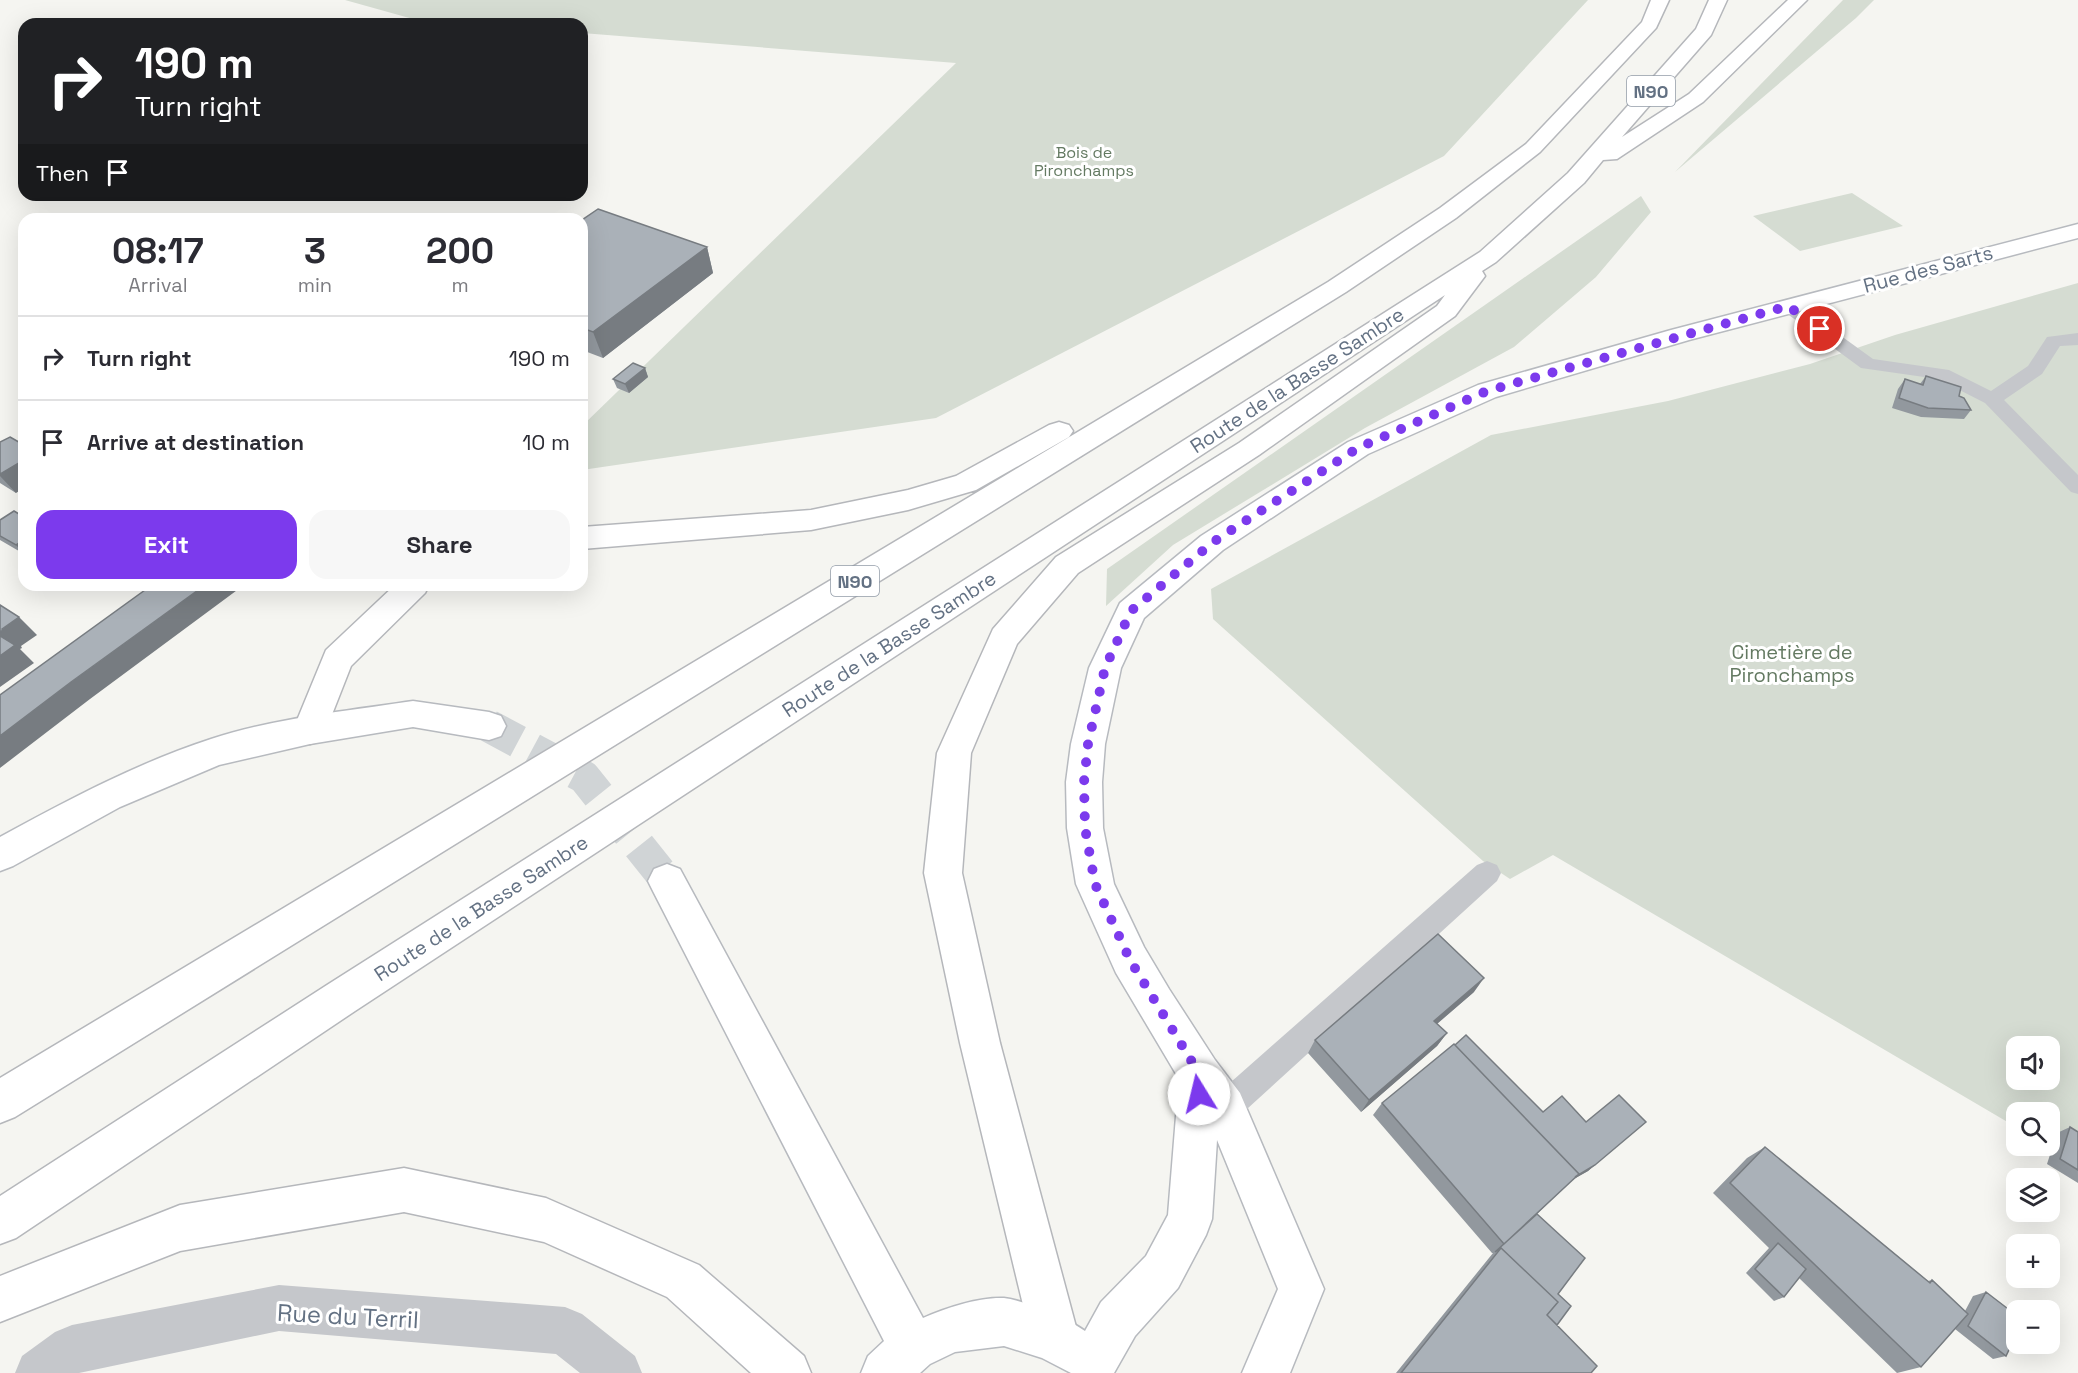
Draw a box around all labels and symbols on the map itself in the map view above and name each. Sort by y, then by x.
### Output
road number: N90 [1627,76,1675,106]
park label: Bois de Pironchamps [1034,142,1134,181]
street label: Rue des Sarts [1860,239,1996,299]
street label: Route de la Basse Sambre [1185,301,1409,459]
pin [1794,303,1845,354]
street label: Route de la Basse Sambre [777,565,1001,723]
road number: N90 [831,566,879,596]
park label: Cimetière de Pironchamps [1729,639,1855,688]
street label: Route de la Basse Sambre [369,829,593,987]
position arrow [1167,1062,1231,1126]
street label: Rue du Terril [276,1297,420,1335]

